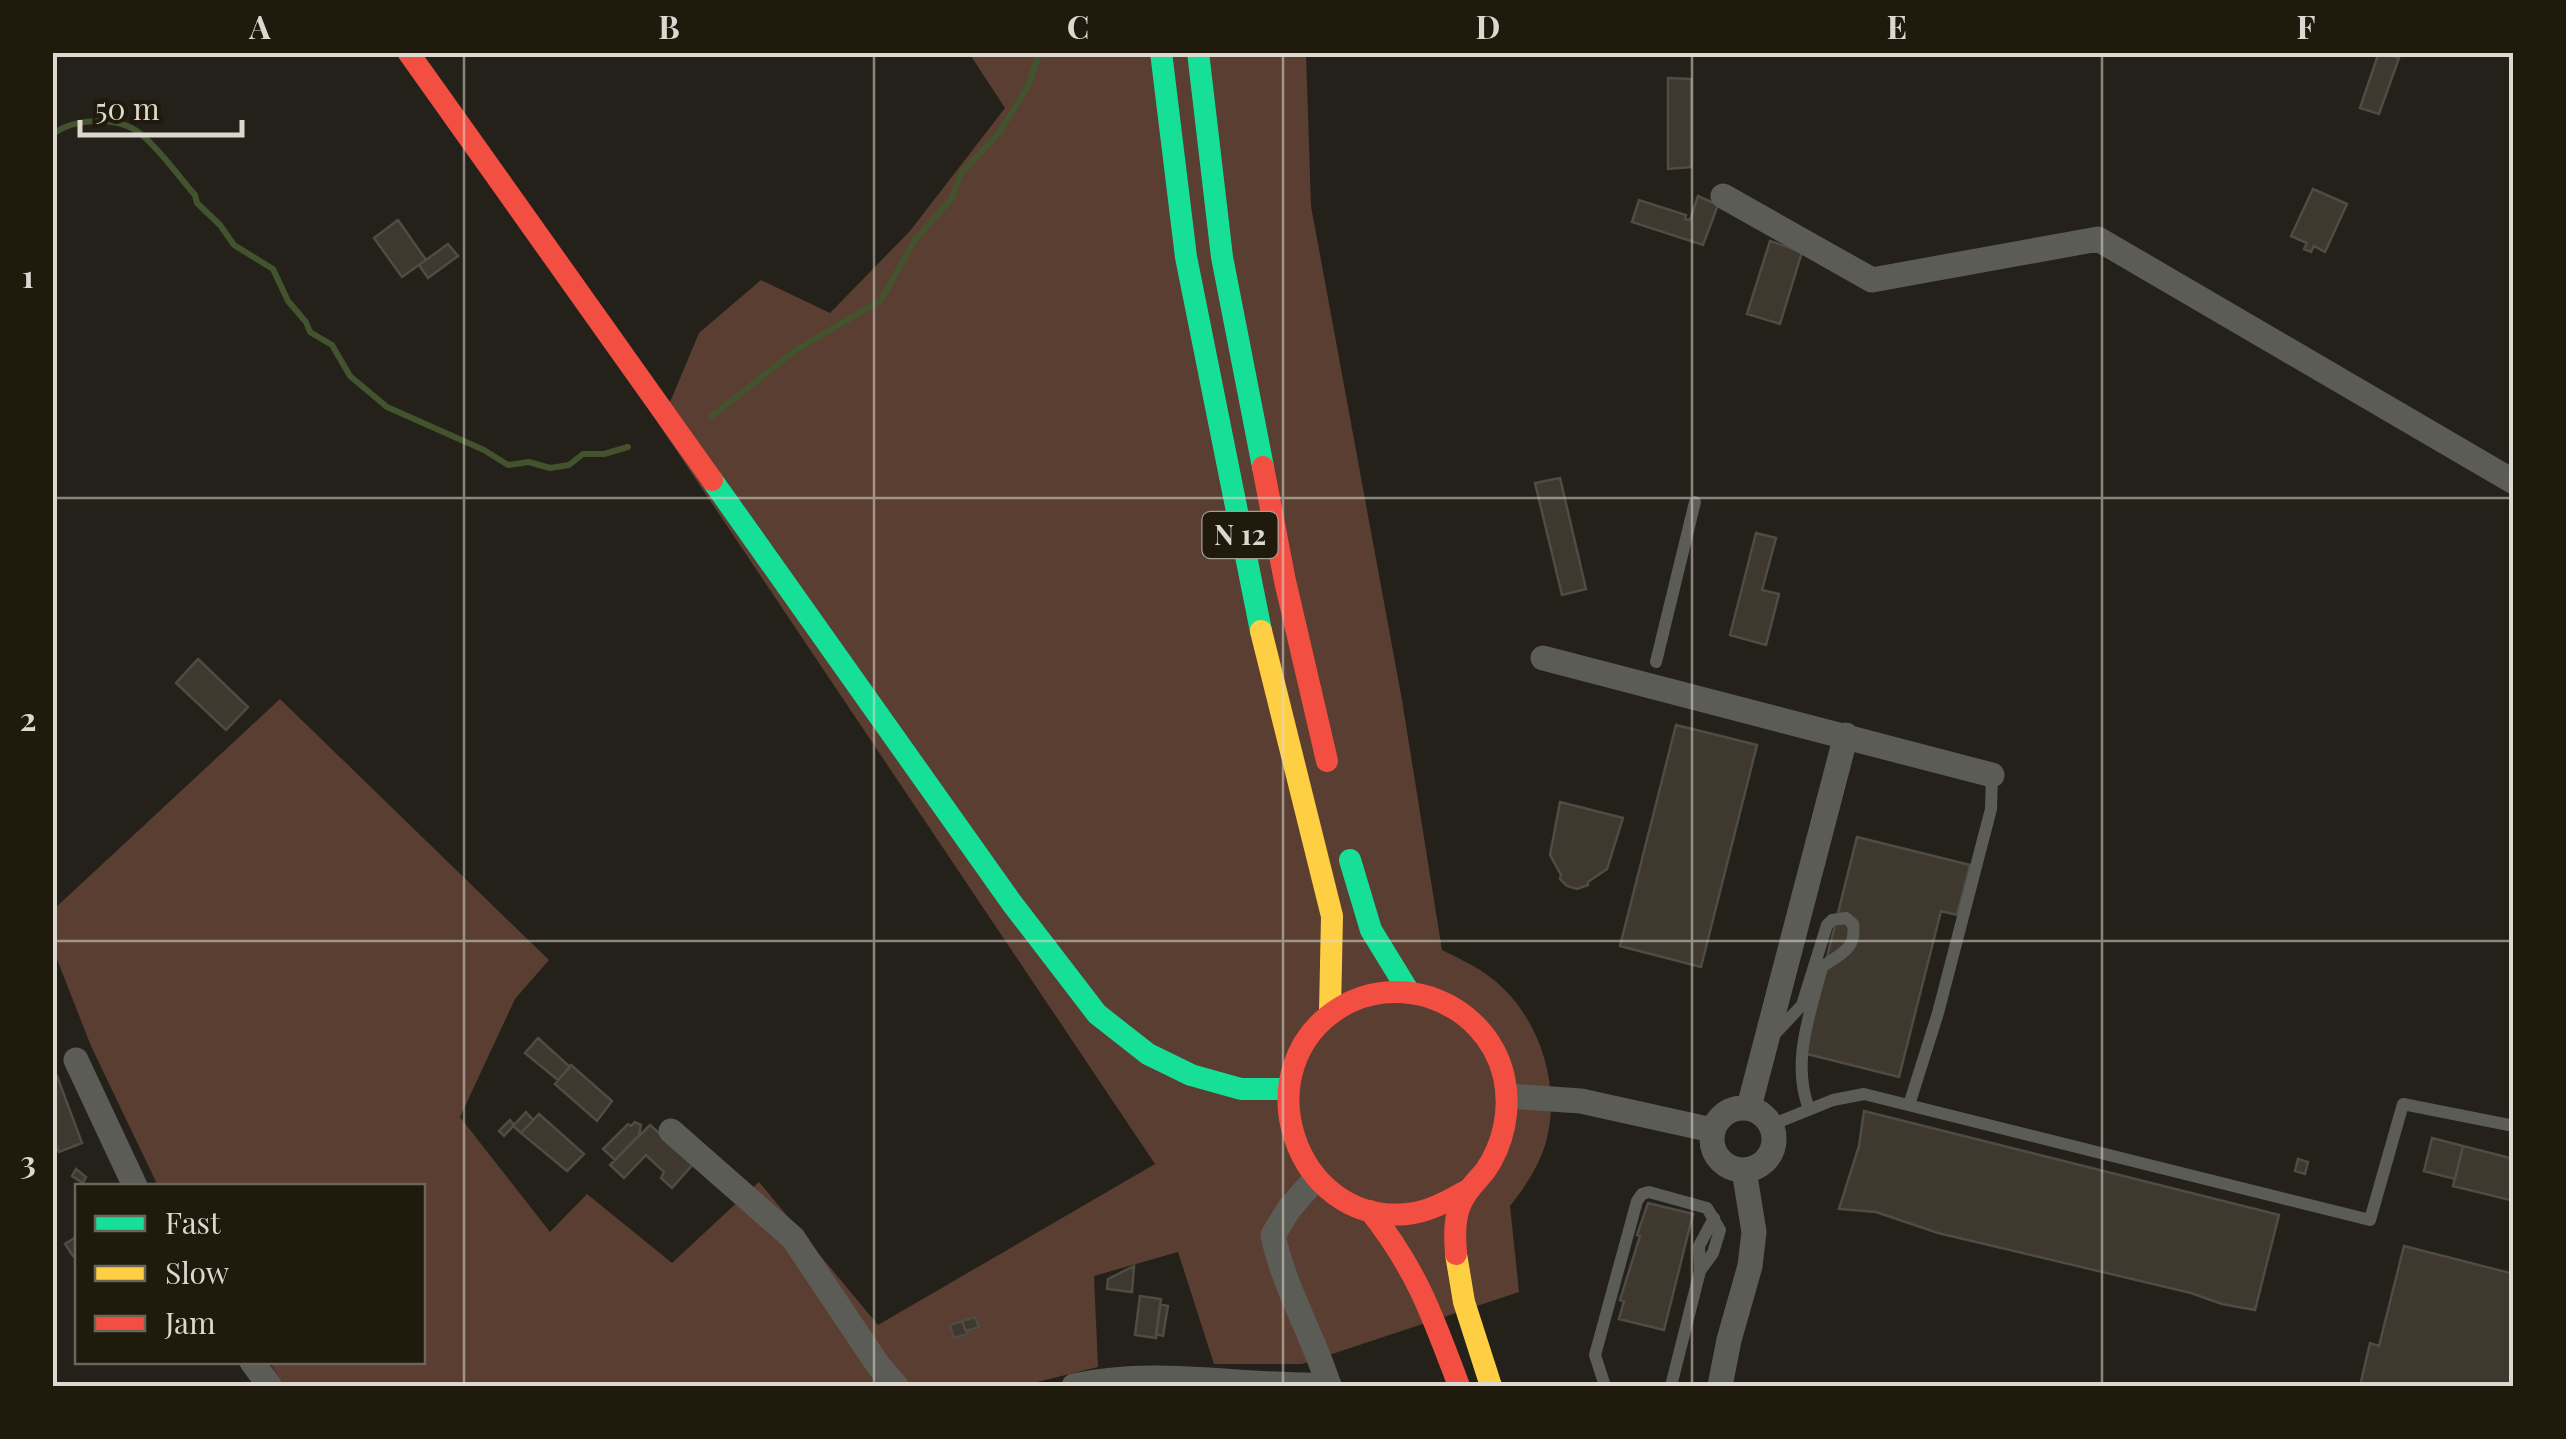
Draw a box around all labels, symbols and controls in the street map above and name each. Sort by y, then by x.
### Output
text: A [248,4,271,47]
text: B [658,4,680,47]
text: C [1067,4,1089,47]
text: D [1476,4,1500,47]
text: E [1887,4,1907,47]
text: F [2297,4,2316,47]
scale bar [80,75,242,137]
text: 50 m [95,88,160,128]
text: 1 [22,253,34,296]
road number: N 12 [1202,512,1278,558]
text: 2 [20,696,36,739]
text: 3 [20,1139,36,1182]
legend [75,1184,425,1364]
text: Fast [165,1202,221,1242]
text: Slow [165,1252,230,1292]
text: Jam [164,1302,216,1342]

